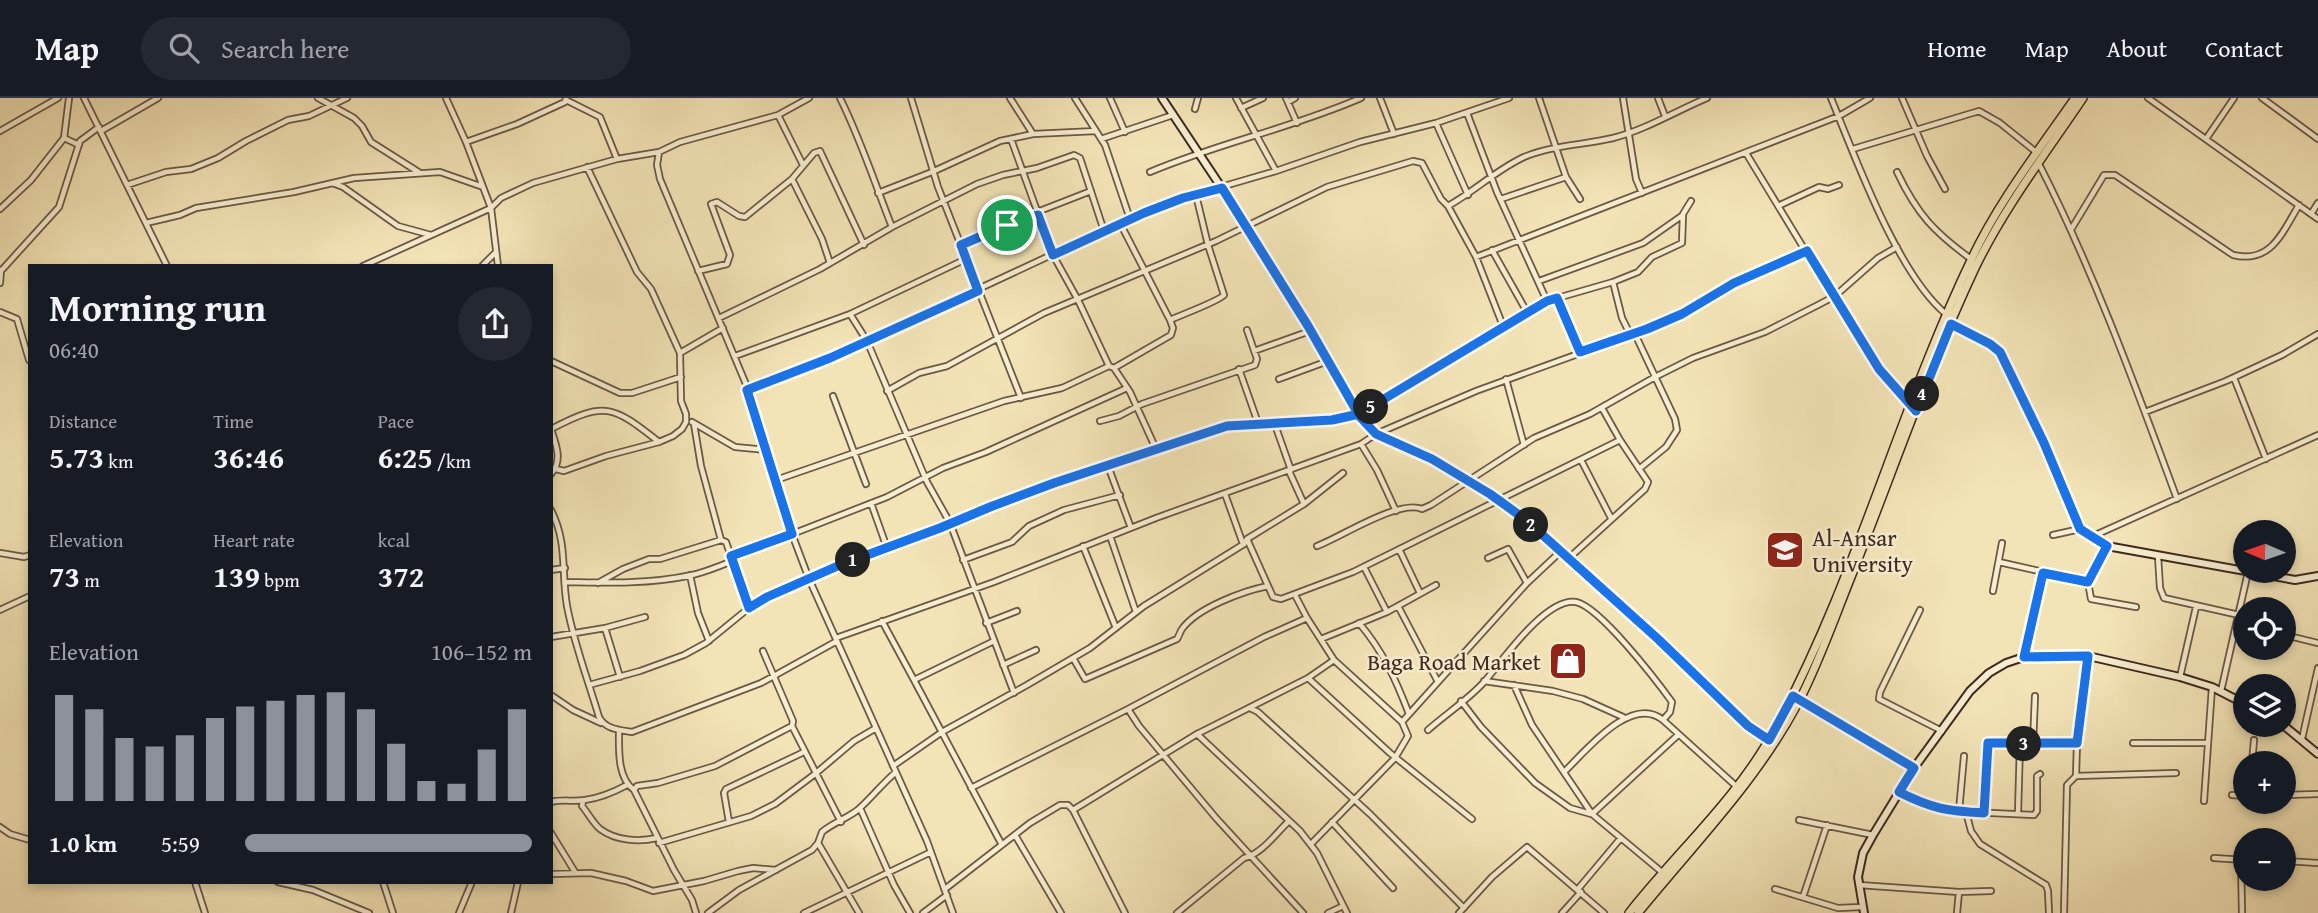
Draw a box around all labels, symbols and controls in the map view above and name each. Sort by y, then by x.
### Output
search box [141,17,631,80]
text: Map [35,24,99,72]
icon: search [165,29,203,67]
text: Search here [221,29,349,68]
text: Home [1928,31,1987,66]
text: Map [2025,31,2069,66]
text: About [2107,31,2167,66]
text: Contact [2205,31,2283,66]
pin [977,195,1037,255]
icon: arrive [988,206,1026,244]
text: Morning run [49,279,266,335]
button: share [458,287,532,361]
text: 06:40 [49,333,99,366]
pin: 4 [1904,376,1940,412]
text: 4 [1917,379,1926,407]
pin: 5 [1354,390,1388,424]
text: 5 [1366,392,1375,420]
text: Distance [49,407,117,435]
text: Time [213,407,254,435]
text: Pace [378,407,414,435]
text: 5.73 [49,435,104,479]
text: 36:46 [213,435,284,479]
text: 6:25 [378,435,433,479]
text: km [104,447,133,475]
text: /km [433,447,471,475]
pin: 2 [1514,508,1548,542]
text: 2 [1526,510,1535,538]
north arrow [2233,520,2296,583]
map controls [2233,520,2296,891]
place label: Al-Ansar University [1812,521,1913,580]
text: Elevation [49,526,123,554]
text: Heart rate [213,526,295,554]
text: kcal [378,526,410,554]
school or university icon: Al-Ansar University [1764,529,1806,571]
pin: 1 [836,542,870,578]
text: 1 [848,545,857,573]
text: 73 [49,554,80,598]
text: 139 [213,554,260,598]
text: 372 [378,554,424,598]
text: m [80,566,100,594]
text: bpm [260,566,300,594]
button: locate [2233,597,2296,660]
text: Elevation [49,635,139,668]
text: 106–152 m [431,635,532,668]
shop icon: Baga Road Market [1547,640,1589,682]
place label: Baga Road Market [1367,645,1541,678]
button: layers [2233,674,2296,737]
pin: 3 [2007,726,2042,762]
text: 3 [2019,729,2028,757]
button: + [2233,751,2296,814]
text: 1.0 km [49,827,117,860]
text: 5:59 [161,827,200,860]
button: − [2233,828,2296,891]

